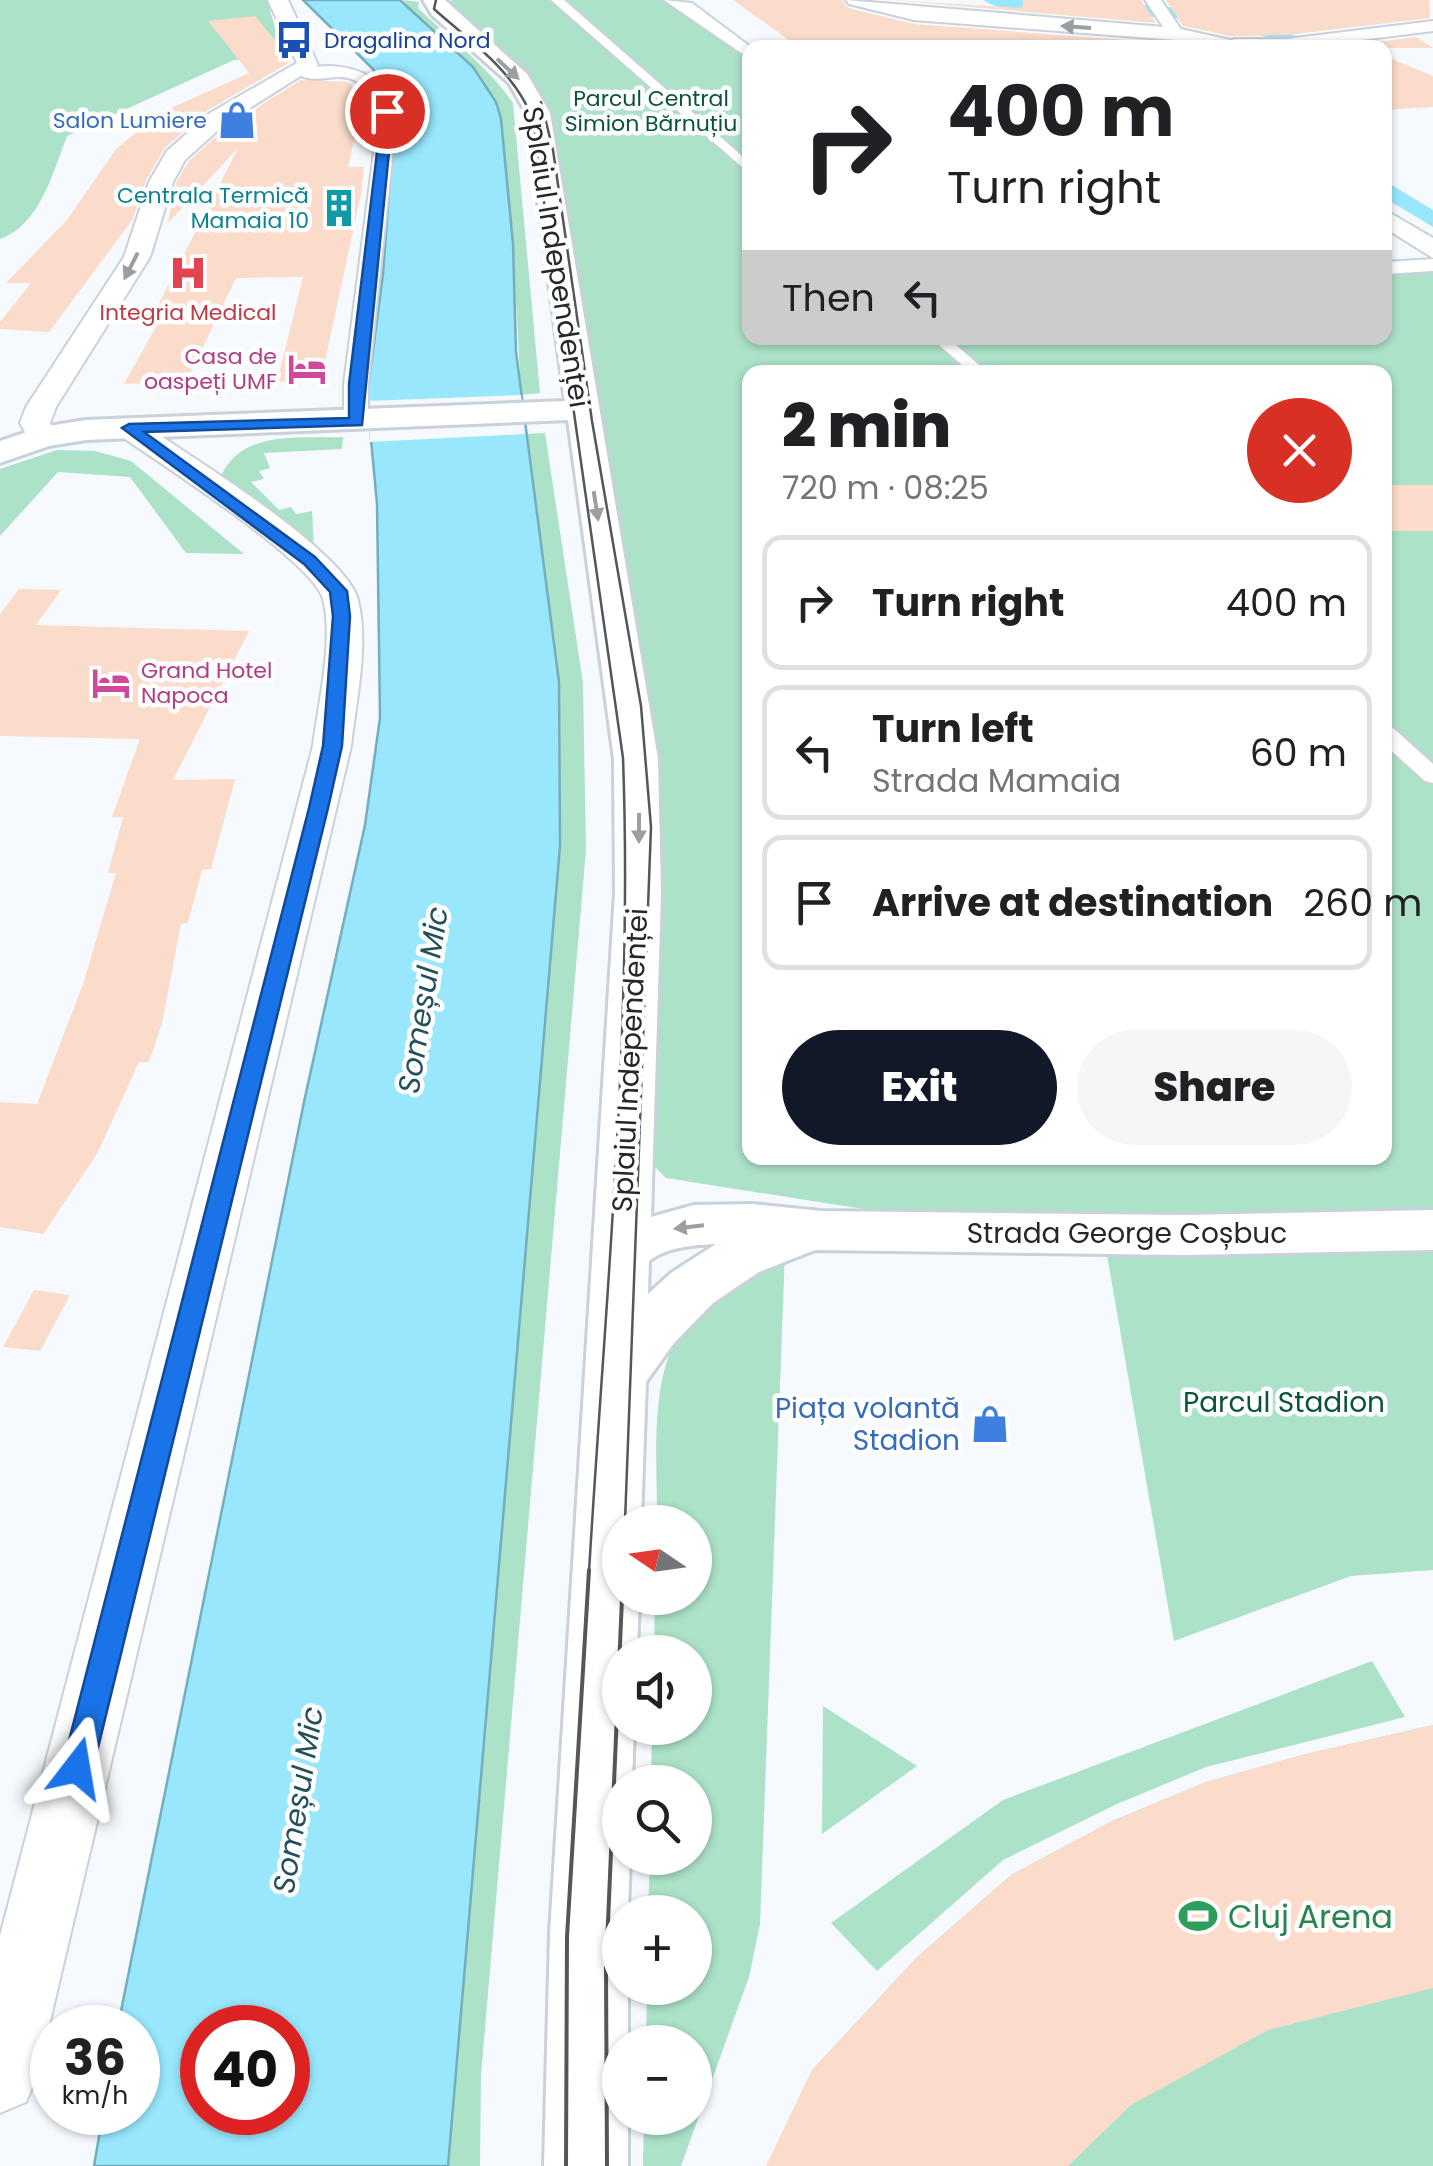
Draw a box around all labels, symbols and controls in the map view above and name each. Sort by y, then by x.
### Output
one-way arrow [1059,18,1091,34]
bus stop icon: Dragalina Nord [273,19,315,61]
place label: Dragalina Nord [324,25,491,56]
one-way arrow [495,57,519,80]
text: 400 m [947,62,1175,161]
pin [345,69,430,154]
icon: right [782,80,912,210]
park label: Parcul Central Simion Bărnuțiu [565,83,737,139]
icon: arrive [360,84,415,139]
shop icon: Salon Lumiere [216,99,258,141]
street label: Splaiul Independenței [513,104,599,410]
place label: Salon Lumiere [53,105,207,136]
text: Turn right [947,156,1161,219]
place label: Centrala Termică Mamaia 10 [117,180,309,236]
building icon: Centrala Termică Mamaia 10 [318,187,360,229]
one-way arrow [123,252,140,281]
hospital icon: Integria Medical [167,252,209,294]
icon: left [895,270,950,325]
text: Then [782,271,875,324]
place label: Integria Medical [100,297,276,328]
place label: Casa de oaspeți UMF [144,341,277,397]
hotel icon: Casa de oaspeți UMF [286,348,328,390]
text: 2 min [782,384,951,468]
button: close [1247,398,1352,503]
text: 720 m · 08:25 [782,465,989,510]
one-way arrow [589,491,604,523]
icon: right [787,575,842,630]
text: Turn right [872,576,1064,629]
text: 400 m [1226,576,1347,629]
place label: Grand Hotel Napoca [141,655,272,711]
hotel icon: Grand Hotel Napoca [90,662,132,704]
text: Turn left [872,702,1034,755]
icon: left [787,725,842,780]
text: 60 m [1250,726,1347,779]
text: Strada Mamaia [872,758,1121,803]
one-way arrow [631,813,647,845]
icon: arrive [787,875,842,930]
text: Arrive at destination [872,876,1273,929]
text: 260 m [1303,876,1422,929]
water label: Someșul Mic [387,903,459,1097]
street label: Splaiul Independenței [603,907,657,1213]
button: Exit [782,1030,1057,1145]
button: Share [1077,1030,1352,1145]
street label: Strada George Coșbuc [967,1214,1287,1253]
one-way arrow [672,1219,704,1235]
park label: Parcul Stadion [1183,1383,1385,1422]
place label: Piața volantă Stadion [775,1389,960,1460]
shop icon: Piața volantă Stadion [969,1403,1011,1445]
north arrow [602,1505,712,1615]
map controls [602,1505,712,2135]
button: sound [602,1635,712,1745]
water label: Someșul Mic [262,1703,334,1897]
position arrow [25,1716,129,1820]
button: search [602,1765,712,1875]
place label: Cluj Arena [1228,1894,1393,1939]
button: + [602,1895,712,2005]
sports icon: Cluj Arena [1177,1895,1219,1937]
speed limit sign: 40 [180,2005,310,2135]
text: 36 [64,2022,126,2093]
button: − [602,2025,712,2135]
text: km/h [62,2078,128,2113]

